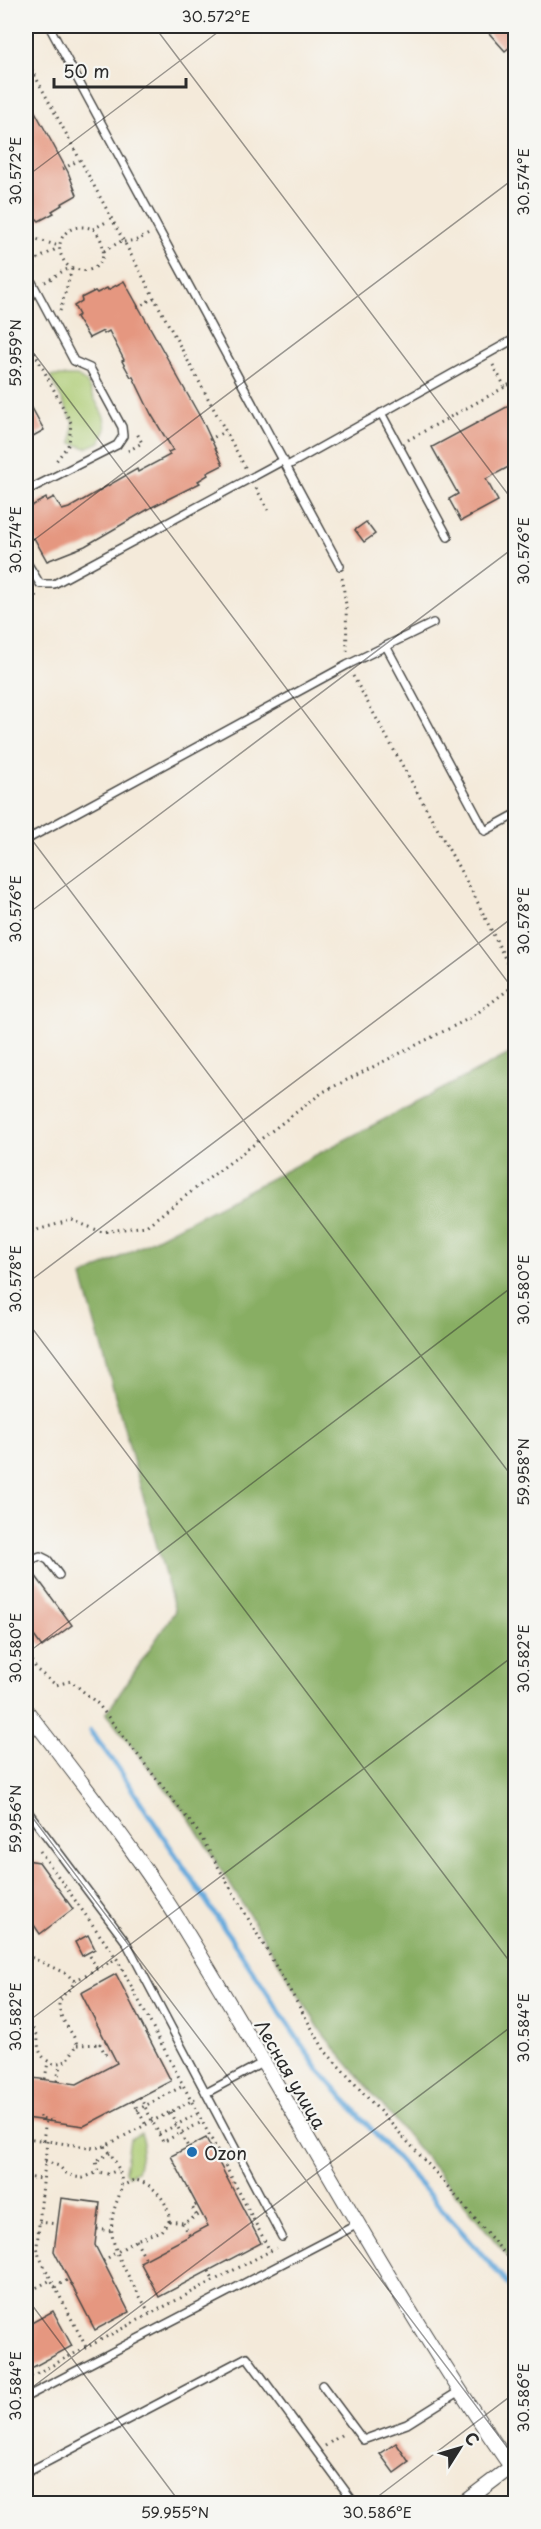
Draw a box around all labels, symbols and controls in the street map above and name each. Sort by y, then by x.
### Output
text: 30.572°E [181,4,251,27]
scale bar [54,51,186,89]
text: 50 m [63,57,110,84]
text: 30.572°E [3,136,26,206]
text: 30.574°E [511,148,534,216]
text: 59.959°N [3,319,26,387]
text: 30.574°E [3,506,26,574]
text: 30.576°E [511,517,534,585]
text: 30.576°E [3,875,26,943]
text: 30.578°E [511,887,534,955]
text: 30.578°E [3,1245,26,1313]
text: 30.580°E [511,1255,534,1325]
text: 59.958°N [511,1438,534,1506]
text: 30.580°E [3,1613,26,1683]
text: 30.582°E [511,1624,534,1694]
text: 59.956°N [3,1785,26,1853]
text: 30.582°E [3,1982,26,2052]
text: 30.584°E [511,1993,534,2063]
street label: Лесная улица [249,2014,334,2134]
place label: Ozon [204,2139,247,2166]
marker: Ozon [185,2145,199,2159]
text: 30.584°E [3,2351,26,2421]
text: 30.586°E [511,2363,534,2433]
north arrow [430,2418,490,2478]
text: С [460,2426,486,2450]
text: 59.955°N [141,2500,209,2523]
text: 30.586°E [342,2500,412,2523]

